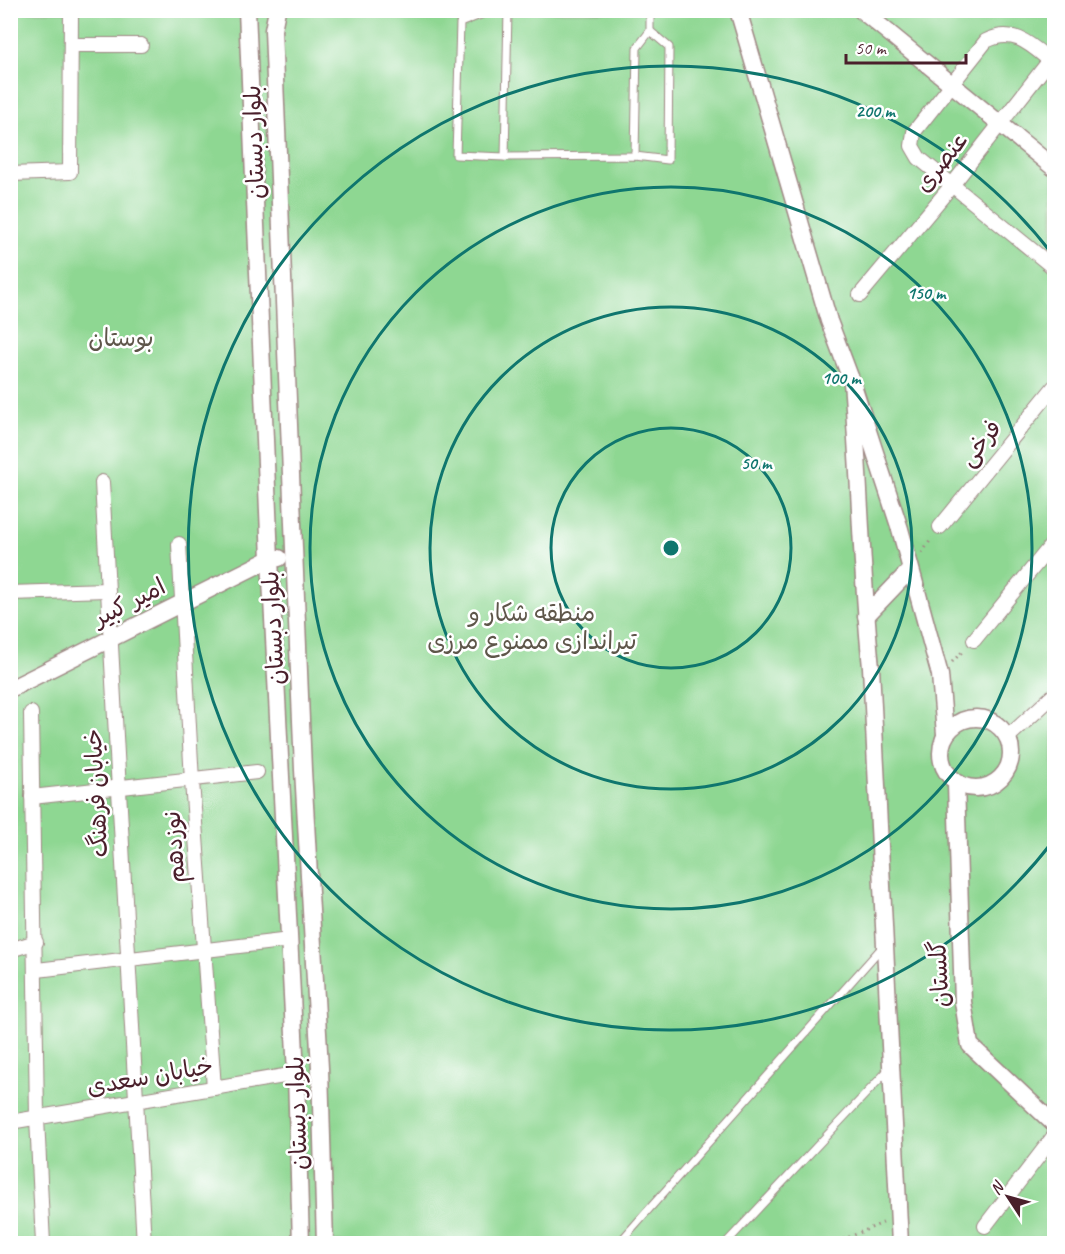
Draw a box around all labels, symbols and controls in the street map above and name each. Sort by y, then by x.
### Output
scale bar [846,27,966,65]
text: 50 m [855,37,888,59]
street label: بلوار دبستان [237,84,271,200]
text: 200 m [856,100,896,122]
street label: عنصری [908,126,974,198]
text: 150 m [907,282,947,304]
park label: بوستان [88,323,154,353]
text: 100 m [822,367,862,389]
street label: فرخی [952,414,1008,472]
text: 50 m [741,452,773,474]
centre of rings [661,538,681,558]
street label: بلوار دبستان [255,570,291,686]
street label: امیر کبیر [86,571,170,634]
park label: منطقه شکار و تیراندازی ممنوع مرزی [427,598,638,658]
street label: خیابان فرهنگ [78,728,114,858]
street label: نوزدهم [157,810,194,884]
street label: گلستان [922,940,956,1008]
street label: خیابان سعدی [85,1050,215,1102]
street label: بلوار دبستان [280,1055,314,1171]
north arrow [978,1167,1038,1227]
text: N [986,1176,1009,1199]

